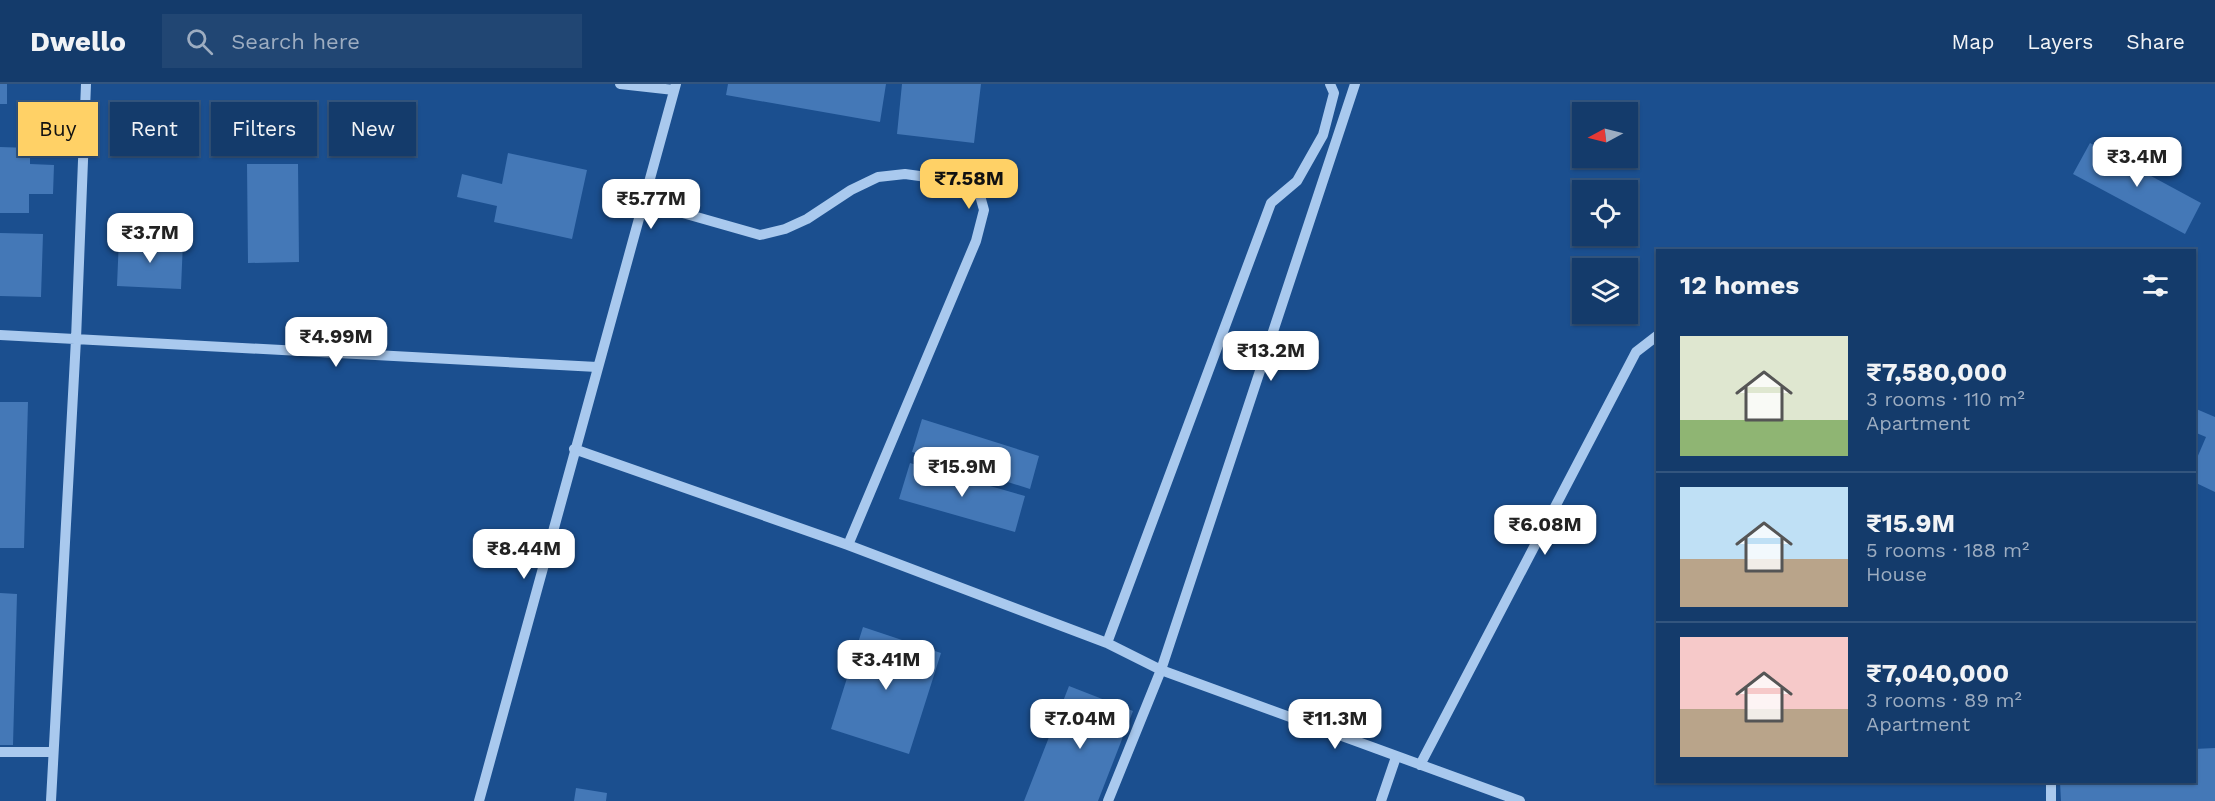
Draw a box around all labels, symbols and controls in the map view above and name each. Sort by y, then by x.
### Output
search box [162,14,582,68]
text: Dwello [30,25,126,58]
icon: search [183,25,216,58]
text: Search here [231,29,360,54]
text: Map [1951,29,1994,54]
text: Layers [2027,29,2093,54]
text: Share [2126,29,2185,54]
chip: Buy [18,102,98,156]
chip: Rent [110,102,199,156]
chip: Filters [211,102,317,156]
chip: New [329,102,416,156]
north arrow [1572,102,1638,168]
map controls [1572,102,1638,324]
pin: ₹3.4M [2095,137,2179,188]
text: ₹3.4M [2107,144,2167,168]
pin: ₹7.58M [920,159,1018,210]
text: ₹7.58M [934,166,1004,190]
pin: ₹5.77M [602,179,700,230]
button: locate [1572,180,1638,246]
text: ₹5.77M [616,186,686,210]
pin: ₹3.7M [108,213,192,264]
text: ₹3.7M [121,220,179,244]
button: layers [1572,258,1638,324]
icon: filters [2139,269,2172,302]
text: 12 homes [1680,270,1799,300]
pin: ₹4.99M [287,317,385,368]
text: ₹4.99M [299,324,373,348]
pin: ₹13.2M [1222,331,1320,382]
text: ₹13.2M [1237,338,1305,362]
text: ₹7,580,000 [1866,357,2007,387]
icon: home [1728,360,1800,432]
text: 3 rooms · 110 m² [1866,387,2025,411]
text: Apartment [1866,411,1970,435]
pin: ₹15.9M [913,447,1011,498]
text: ₹15.9M [928,454,996,478]
pin: ₹6.08M [1496,505,1594,556]
text: ₹15.9M [1866,508,1955,538]
icon: home [1728,511,1800,583]
text: ₹6.08M [1508,512,1582,536]
pin: ₹8.44M [475,529,573,580]
text: ₹8.44M [487,536,561,560]
text: 5 rooms · 188 m² [1866,538,2029,562]
text: House [1866,562,1927,586]
pin: ₹3.41M [837,640,935,691]
text: ₹3.41M [852,647,920,671]
text: ₹7,040,000 [1866,658,2009,688]
icon: home [1728,661,1800,733]
text: 3 rooms · 89 m² [1866,688,2022,712]
pin: ₹7.04M [1031,699,1129,750]
pin: ₹11.3M [1286,699,1384,750]
text: ₹7.04M [1044,706,1116,730]
text: ₹11.3M [1302,706,1368,730]
text: Apartment [1866,712,1970,736]

